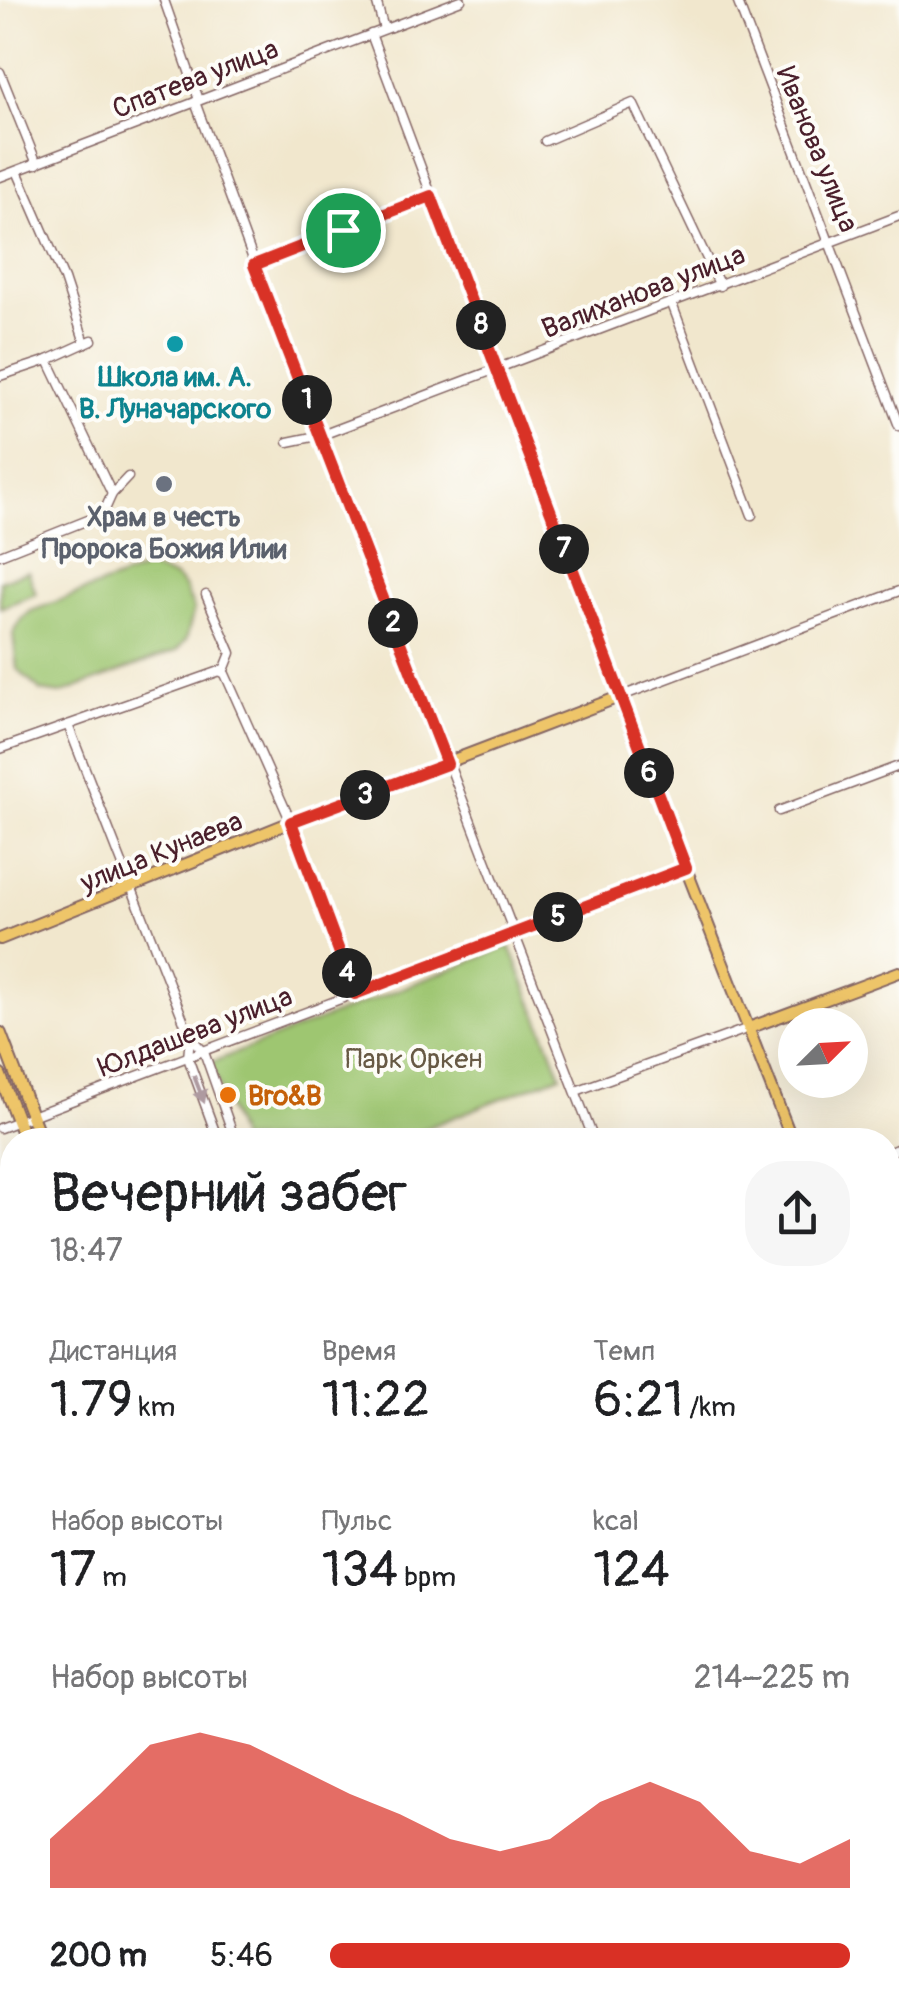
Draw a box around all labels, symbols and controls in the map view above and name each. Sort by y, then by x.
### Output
street label: Спатева улица [108,32,283,127]
street label: Иванова улица [768,62,866,237]
pin [301,188,386,273]
icon: arrive [316,203,371,258]
street label: Валиханова улица [537,238,750,347]
pin: 8 [456,300,506,350]
text: 8 [474,307,488,342]
marker: Школа им. А. В. Луначарского [164,333,186,355]
place label: Школа им. А. В. Луначарского [79,360,271,427]
pin: 1 [282,375,332,425]
text: 1 [302,382,312,417]
marker: Храм в честь Пророка Божия Илии [153,473,175,495]
place label: Храм в честь Пророка Божия Илии [42,500,287,567]
pin: 7 [539,524,589,574]
text: 7 [557,531,571,566]
pin: 2 [368,598,418,648]
text: 2 [385,605,401,640]
pin: 6 [624,748,674,798]
text: 6 [641,755,657,790]
pin: 3 [340,770,390,820]
text: 3 [357,777,373,812]
street label: улица Кунаева [75,804,248,901]
pin: 5 [533,892,583,942]
text: 5 [550,899,566,934]
pin: 4 [322,948,372,998]
text: 4 [339,955,355,990]
street label: Юлдашева улица [94,979,297,1085]
north arrow [778,1008,868,1098]
map controls [778,1008,868,1098]
park label: Парк Оркен [346,1042,482,1077]
one-way arrow [192,1074,207,1104]
place label: Bro&B [248,1079,322,1114]
marker: Bro&B [217,1084,239,1106]
text: Вечерний забег [50,1159,407,1228]
button: share [745,1161,850,1266]
text: 18:47 [50,1231,123,1271]
text: Дистанция [50,1334,177,1369]
text: Время [322,1334,396,1369]
text: Темп [593,1334,655,1369]
text: 1.79 [50,1369,133,1432]
text: 11:22 [322,1369,430,1432]
text: 6:21 [593,1369,683,1432]
text: km [133,1390,175,1425]
text: /km [683,1390,736,1425]
text: Набор высоты [50,1504,223,1539]
text: Пульс [322,1504,392,1539]
text: kcal [593,1504,639,1539]
text: 17 [50,1539,96,1602]
text: 134 [322,1539,398,1602]
text: 124 [593,1539,670,1602]
text: m [96,1560,127,1595]
text: bpm [398,1560,456,1595]
text: Набор высоты [50,1658,248,1698]
text: 214–225 m [694,1658,850,1698]
text: 200 m [50,1936,147,1976]
text: 5:46 [210,1936,273,1976]

